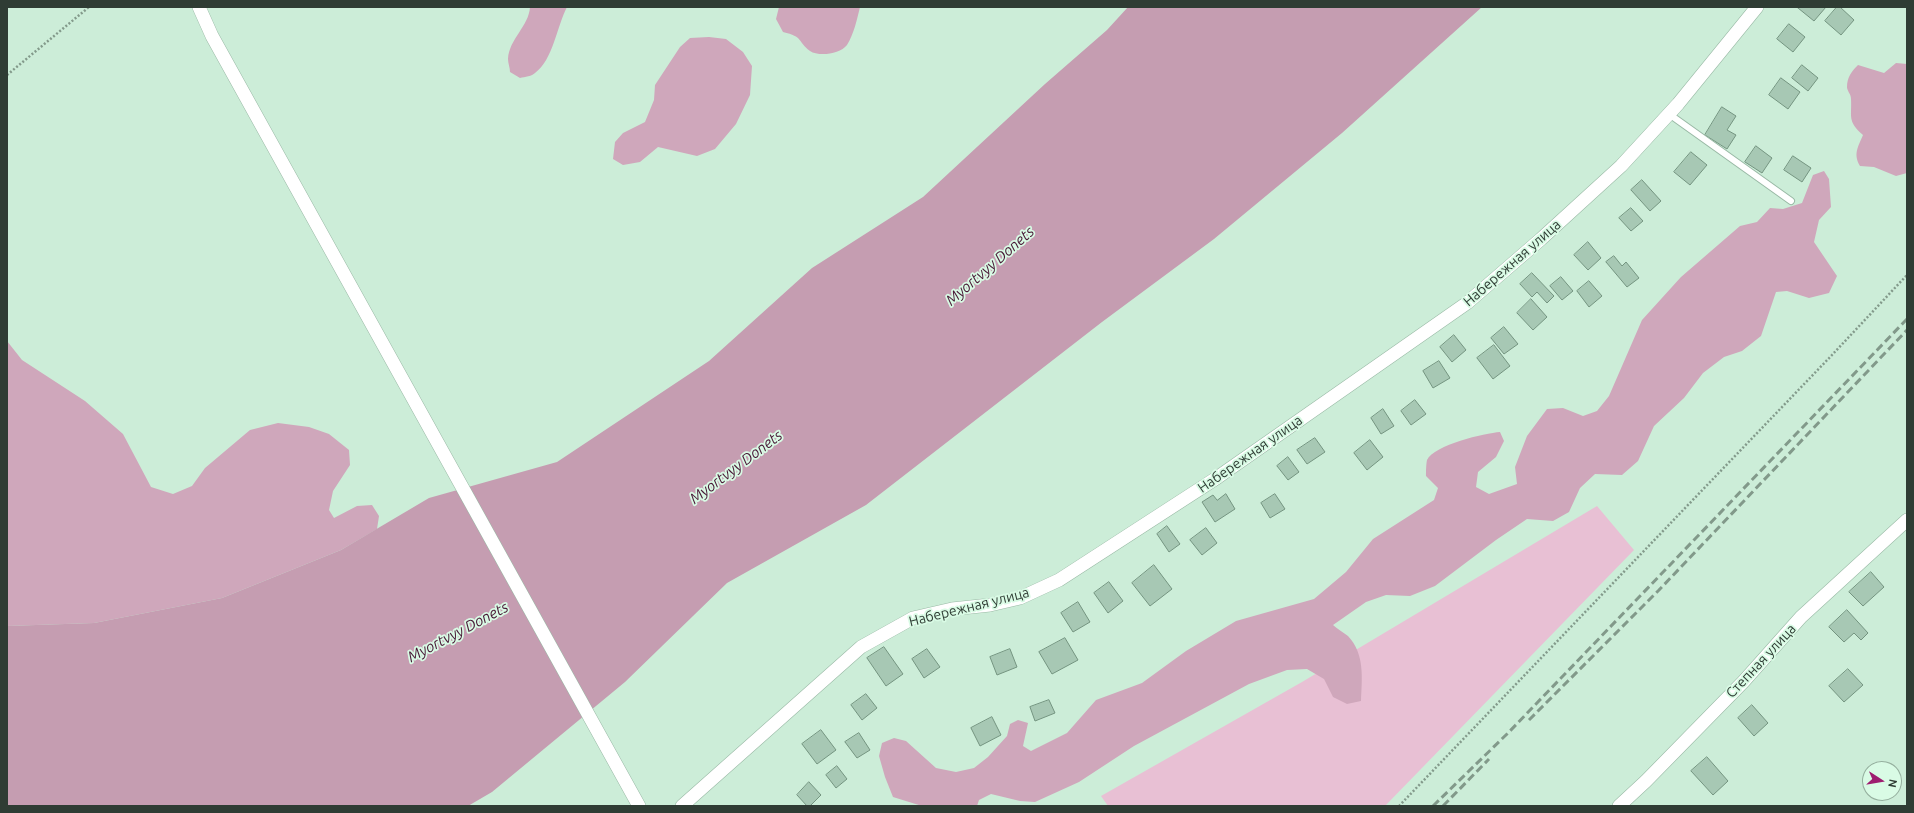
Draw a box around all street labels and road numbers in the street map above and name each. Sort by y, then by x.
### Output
street label: Набережная улица [1460,216,1564,310]
street label: Набережная улица [1195,412,1305,496]
street label: Набережная улица [907,584,1031,630]
street label: Степная улица [1723,621,1799,701]

